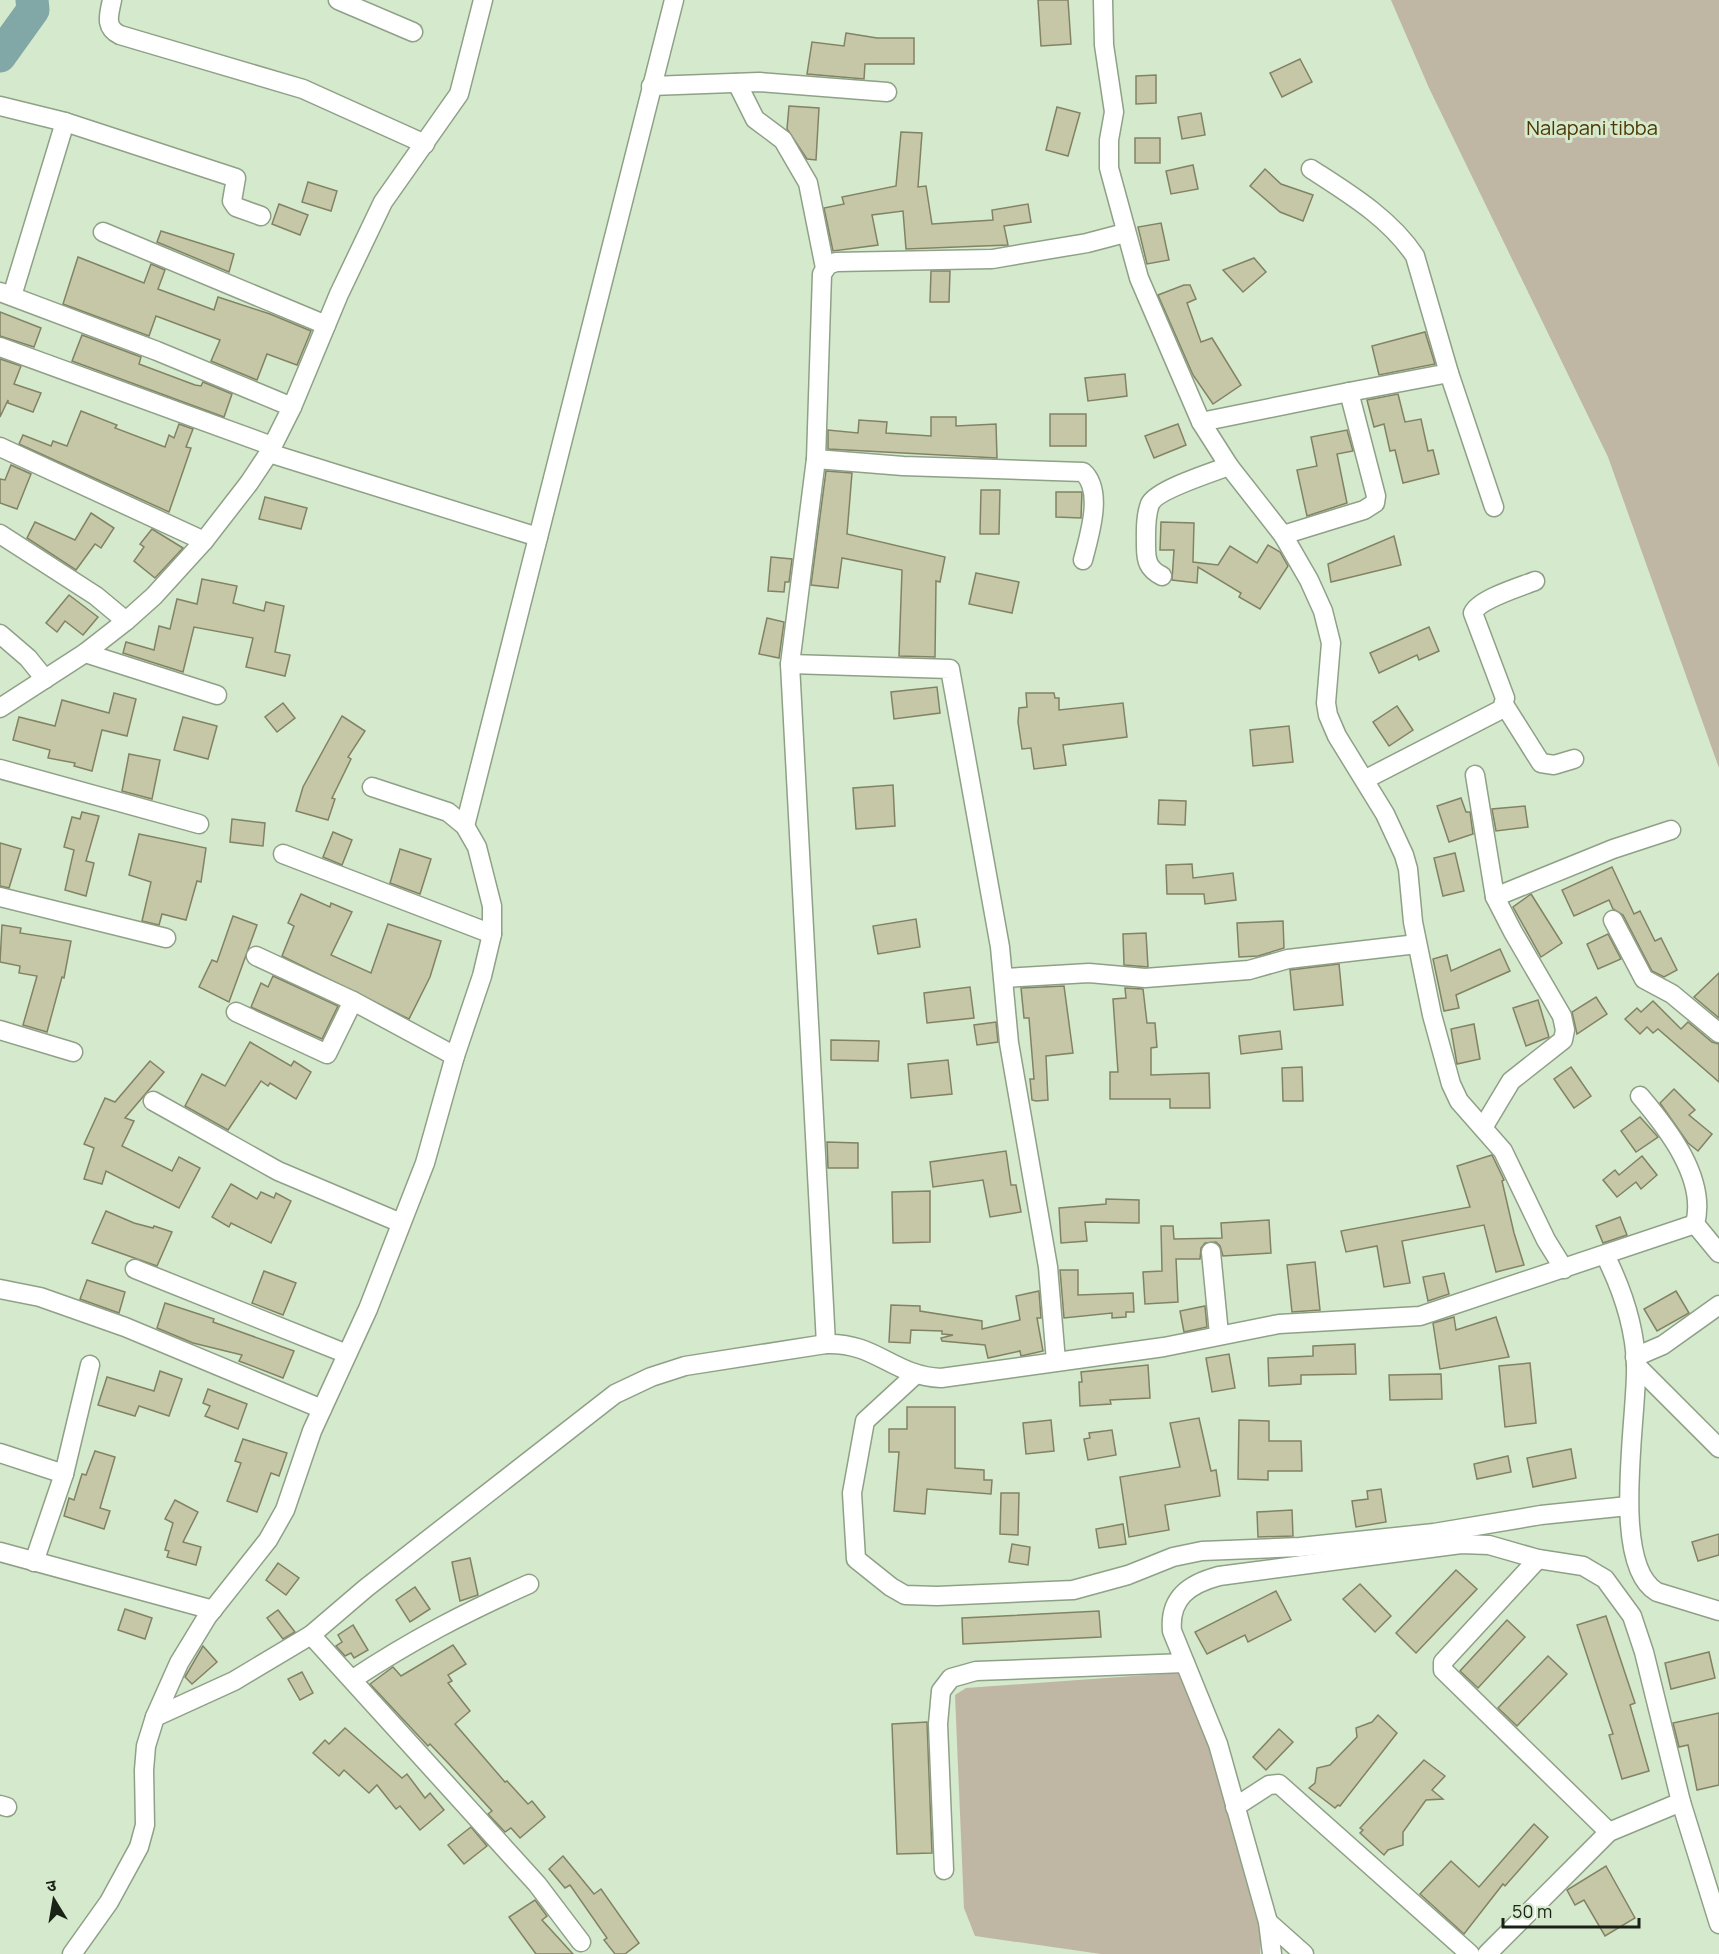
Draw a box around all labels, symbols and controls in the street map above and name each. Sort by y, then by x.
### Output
park label: Nalapani tibba [1526,114,1658,141]
north arrow [24,1870,84,1930]
text: उ [44,1873,58,1897]
scale bar [1503,1891,1640,1929]
text: 50 m [1512,1899,1552,1923]

